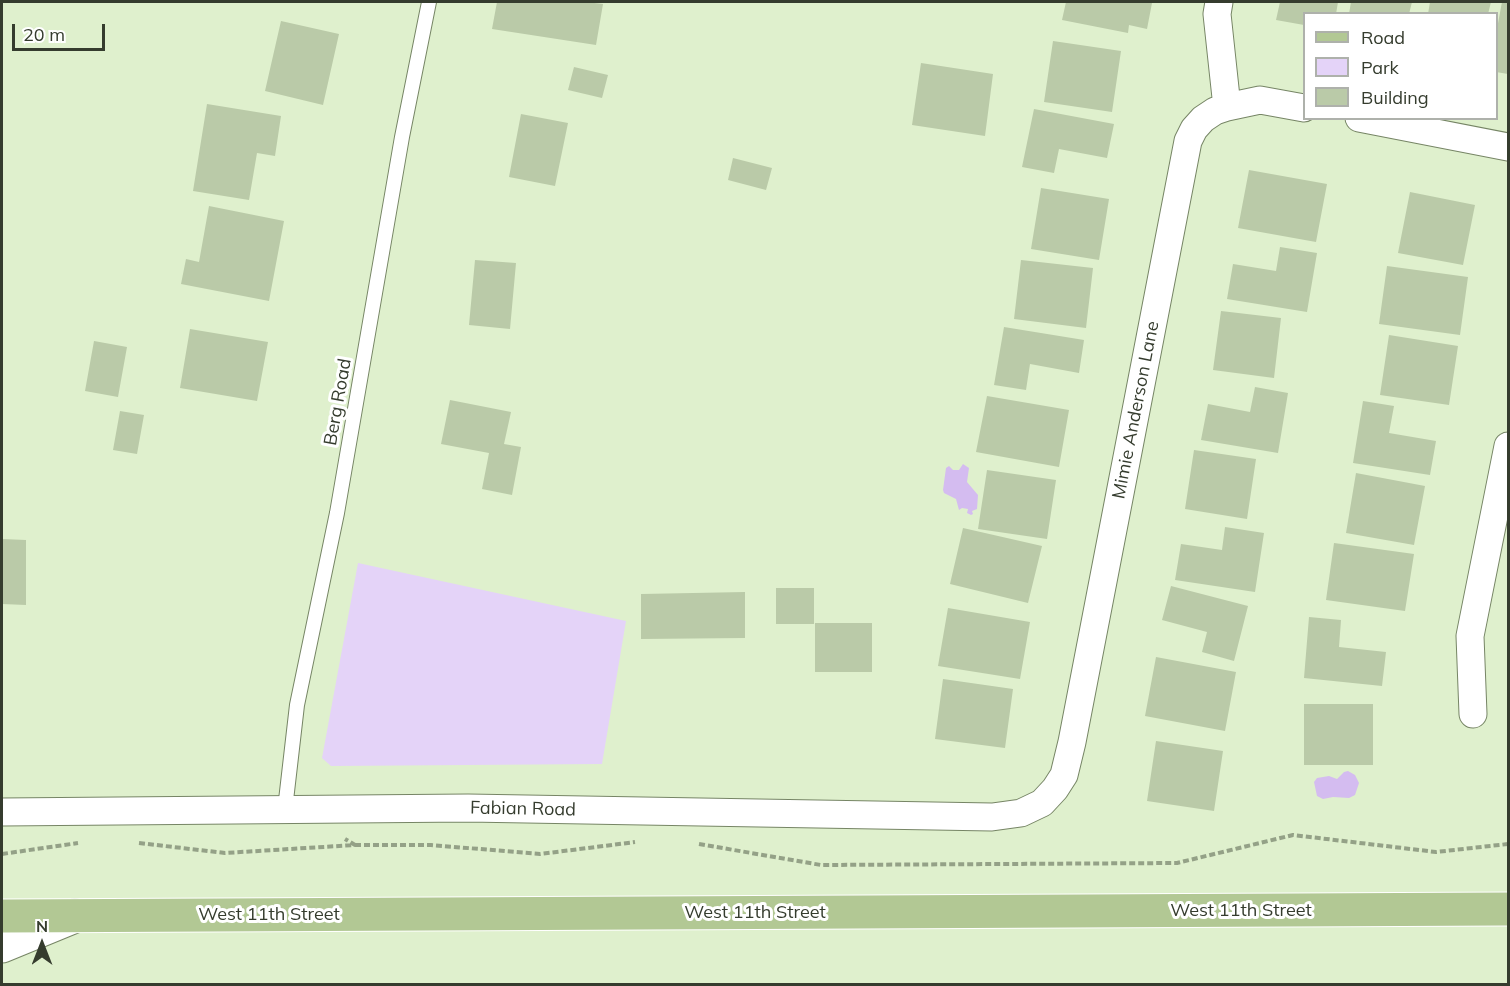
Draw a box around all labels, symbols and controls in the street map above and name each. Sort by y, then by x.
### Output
scale bar [15,12,108,50]
legend [1303,12,1498,120]
text: 20 m [23,23,65,46]
text: Road [1361,26,1405,49]
text: Park [1361,56,1399,79]
text: Building [1361,86,1429,109]
street label: Mimie Anderson Lane [1108,319,1164,501]
street label: Berg Road [320,357,356,447]
street label: Fabian Road [470,797,576,821]
street label: West 11th Street [1170,900,1312,922]
street label: West 11th Street [684,902,826,924]
street label: West 11th Street [198,904,340,926]
north arrow [12,914,72,974]
text: N [36,916,48,936]

